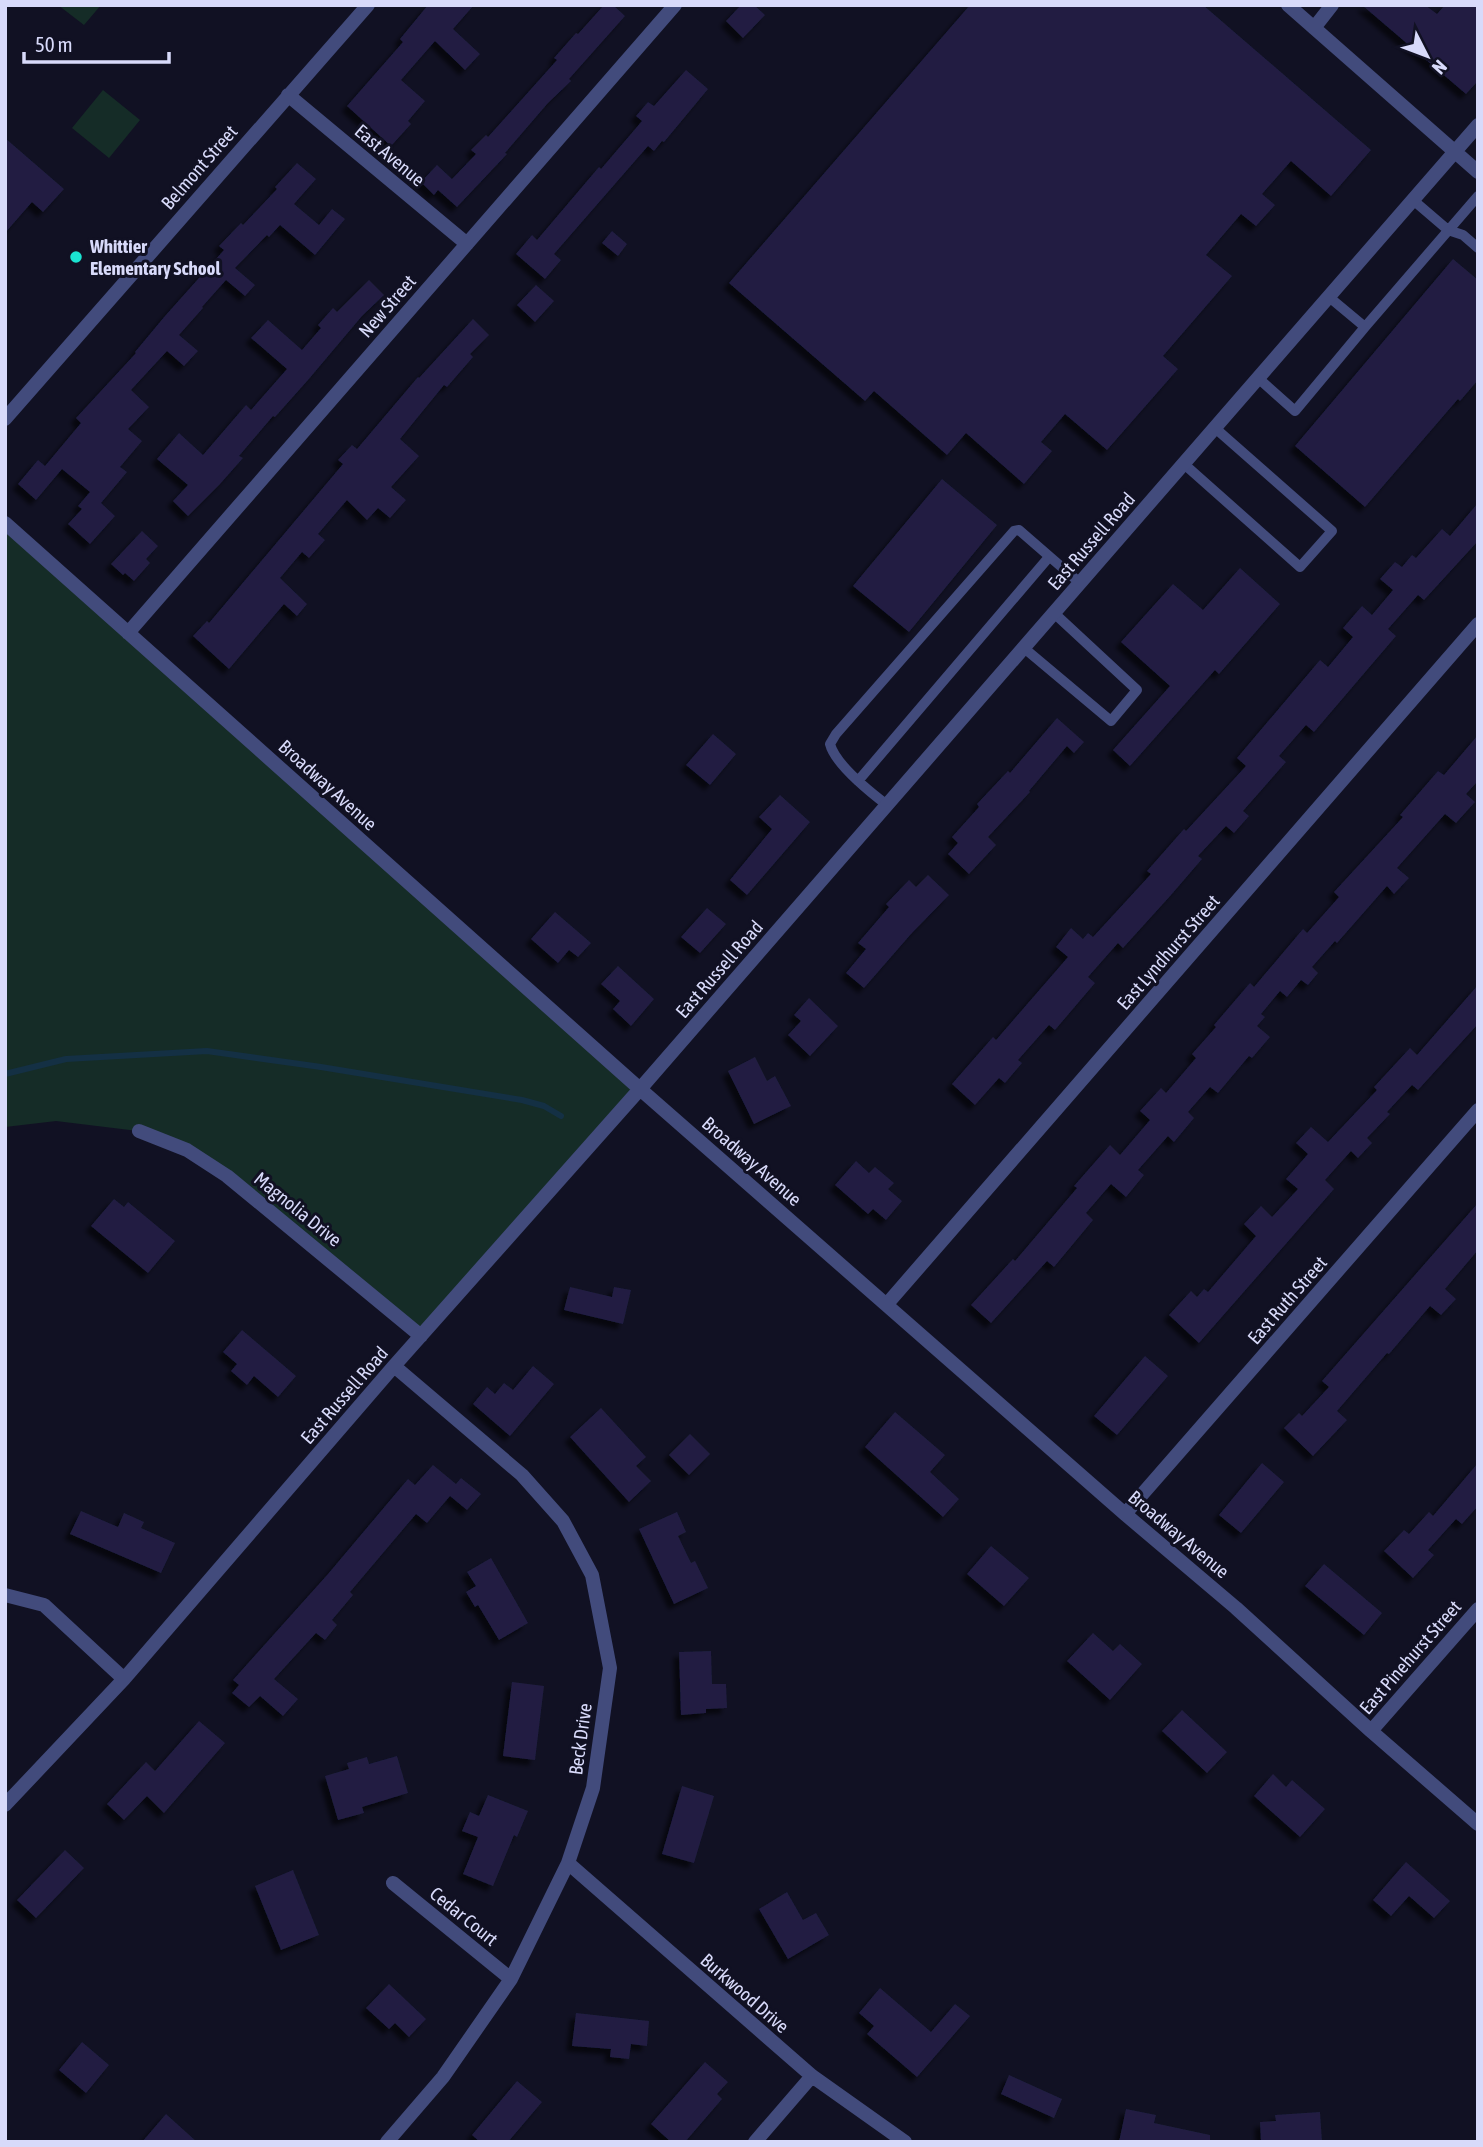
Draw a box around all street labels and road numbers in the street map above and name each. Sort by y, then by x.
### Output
street label: East Avenue [351,119,429,191]
street label: Belmont Street [156,120,242,214]
street label: New Street [354,270,420,342]
street label: East Russell Road [1043,488,1139,594]
street label: Broadway Avenue [274,735,382,835]
street label: East Lyndhurst Street [1112,890,1224,1014]
street label: East Russell Road [671,916,767,1022]
street label: Broadway Avenue [698,1112,806,1210]
street label: Magnolia Drive [250,1167,346,1251]
street label: East Ruth Street [1243,1252,1331,1348]
street label: East Russell Road [296,1342,392,1448]
street label: Broadway Avenue [1124,1486,1234,1582]
street label: East Pinehurst Street [1355,1596,1465,1718]
street label: Beck Drive [564,1702,596,1776]
street label: Cedar Court [426,1882,502,1950]
street label: Burkwood Drive [696,1949,794,2037]

